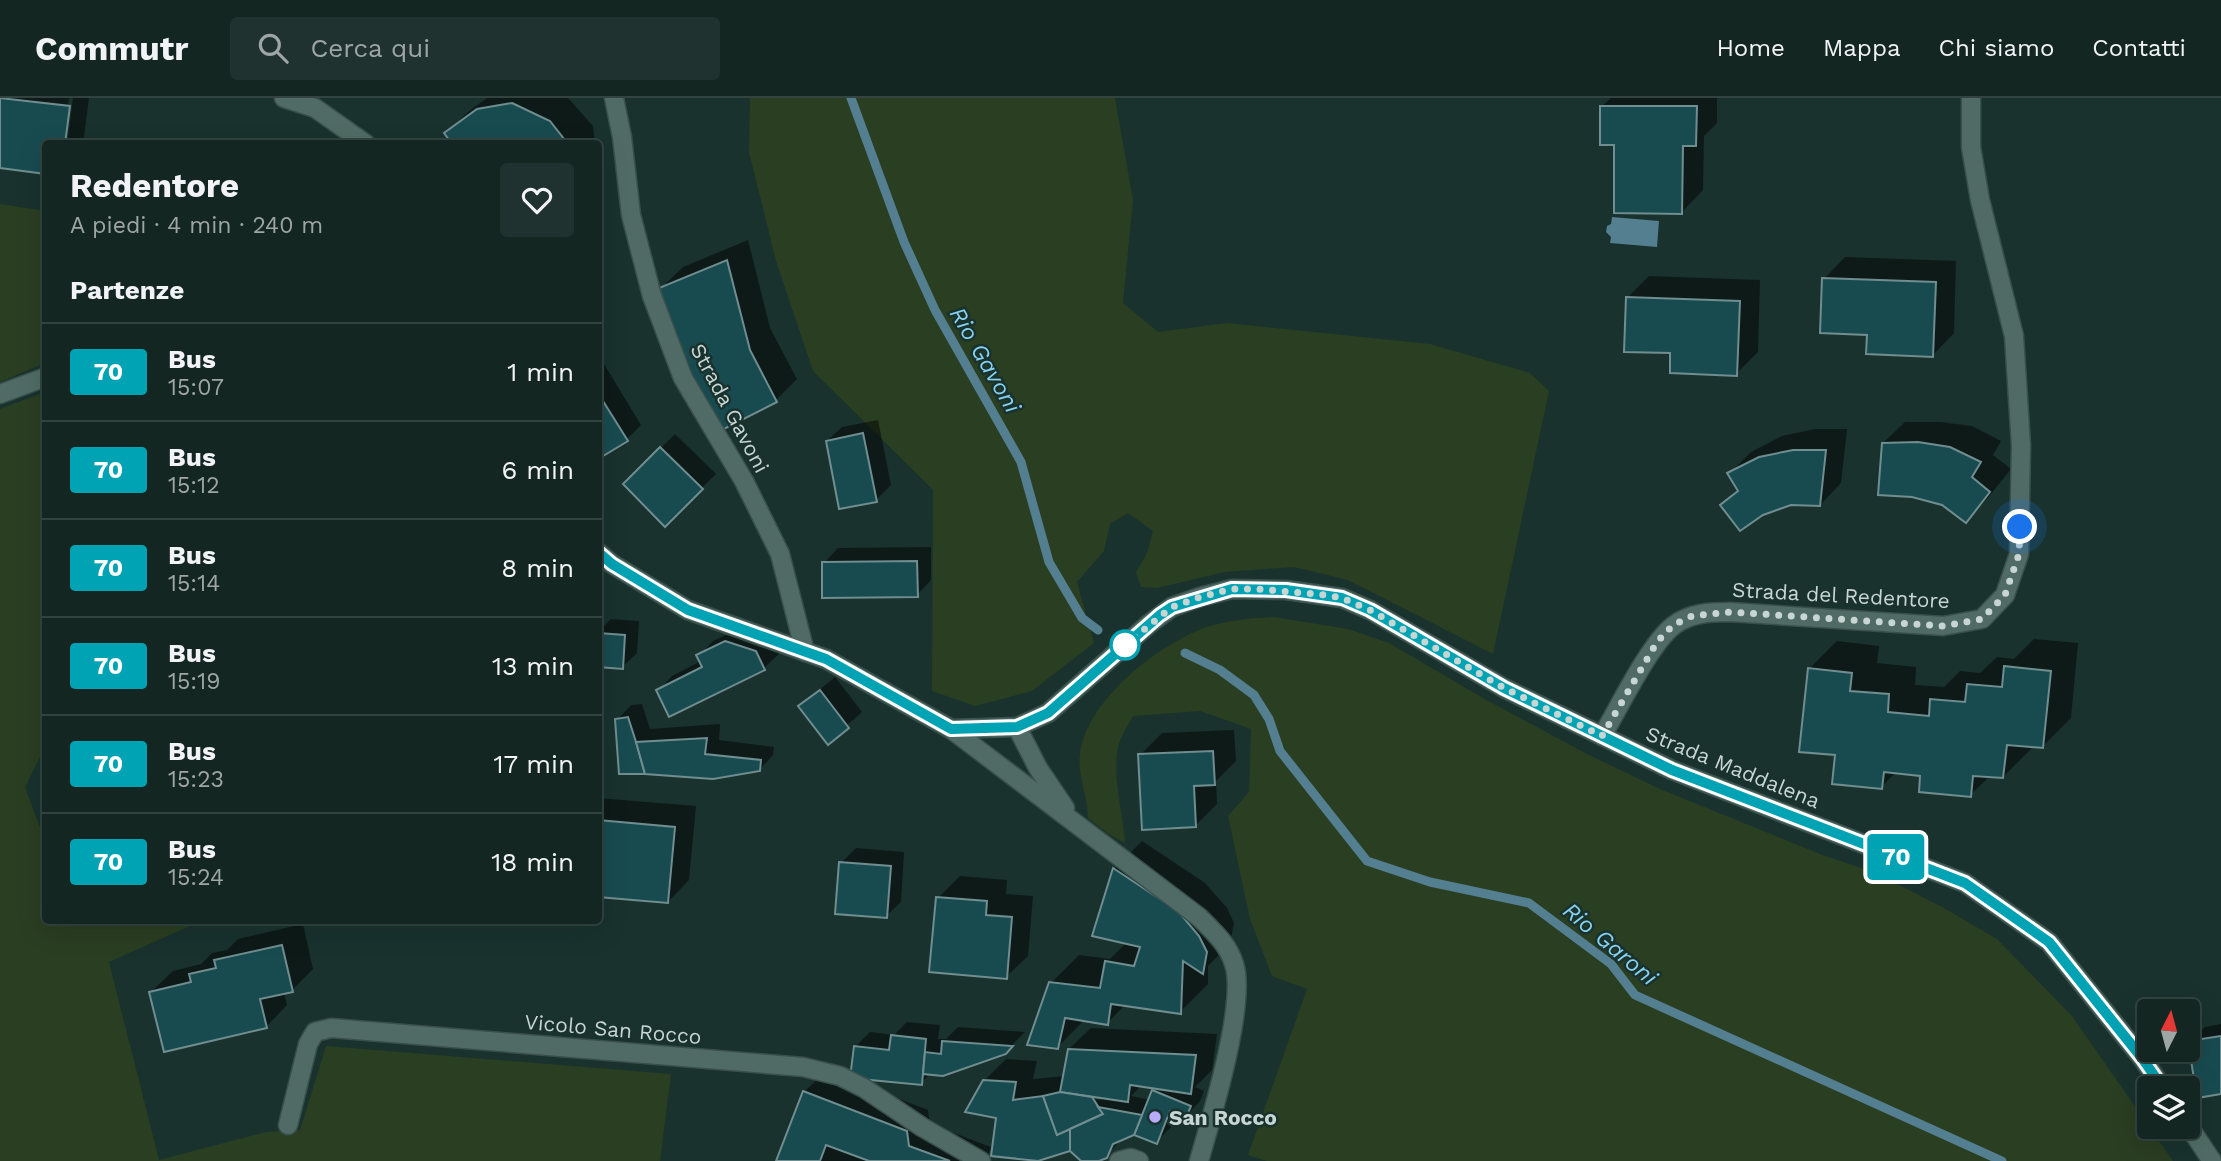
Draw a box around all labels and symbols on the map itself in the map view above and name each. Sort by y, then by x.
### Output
water label: Rio Gavoni [944,302,1027,419]
street label: Strada Gavoni [685,339,775,477]
your location [2002,509,2037,544]
street label: Strada del Redentore [1732,577,1950,613]
unlabelled marker [1110,630,1140,660]
street label: Strada Maddalena [1642,721,1824,813]
line badge: 70 [1864,834,1927,880]
water label: Rio Garoni [1558,897,1663,992]
north arrow [2137,999,2200,1062]
street label: Vicolo San Rocco [524,1009,702,1049]
place label: San Rocco [1169,1105,1277,1130]
marker: San Rocco [1147,1109,1163,1125]

